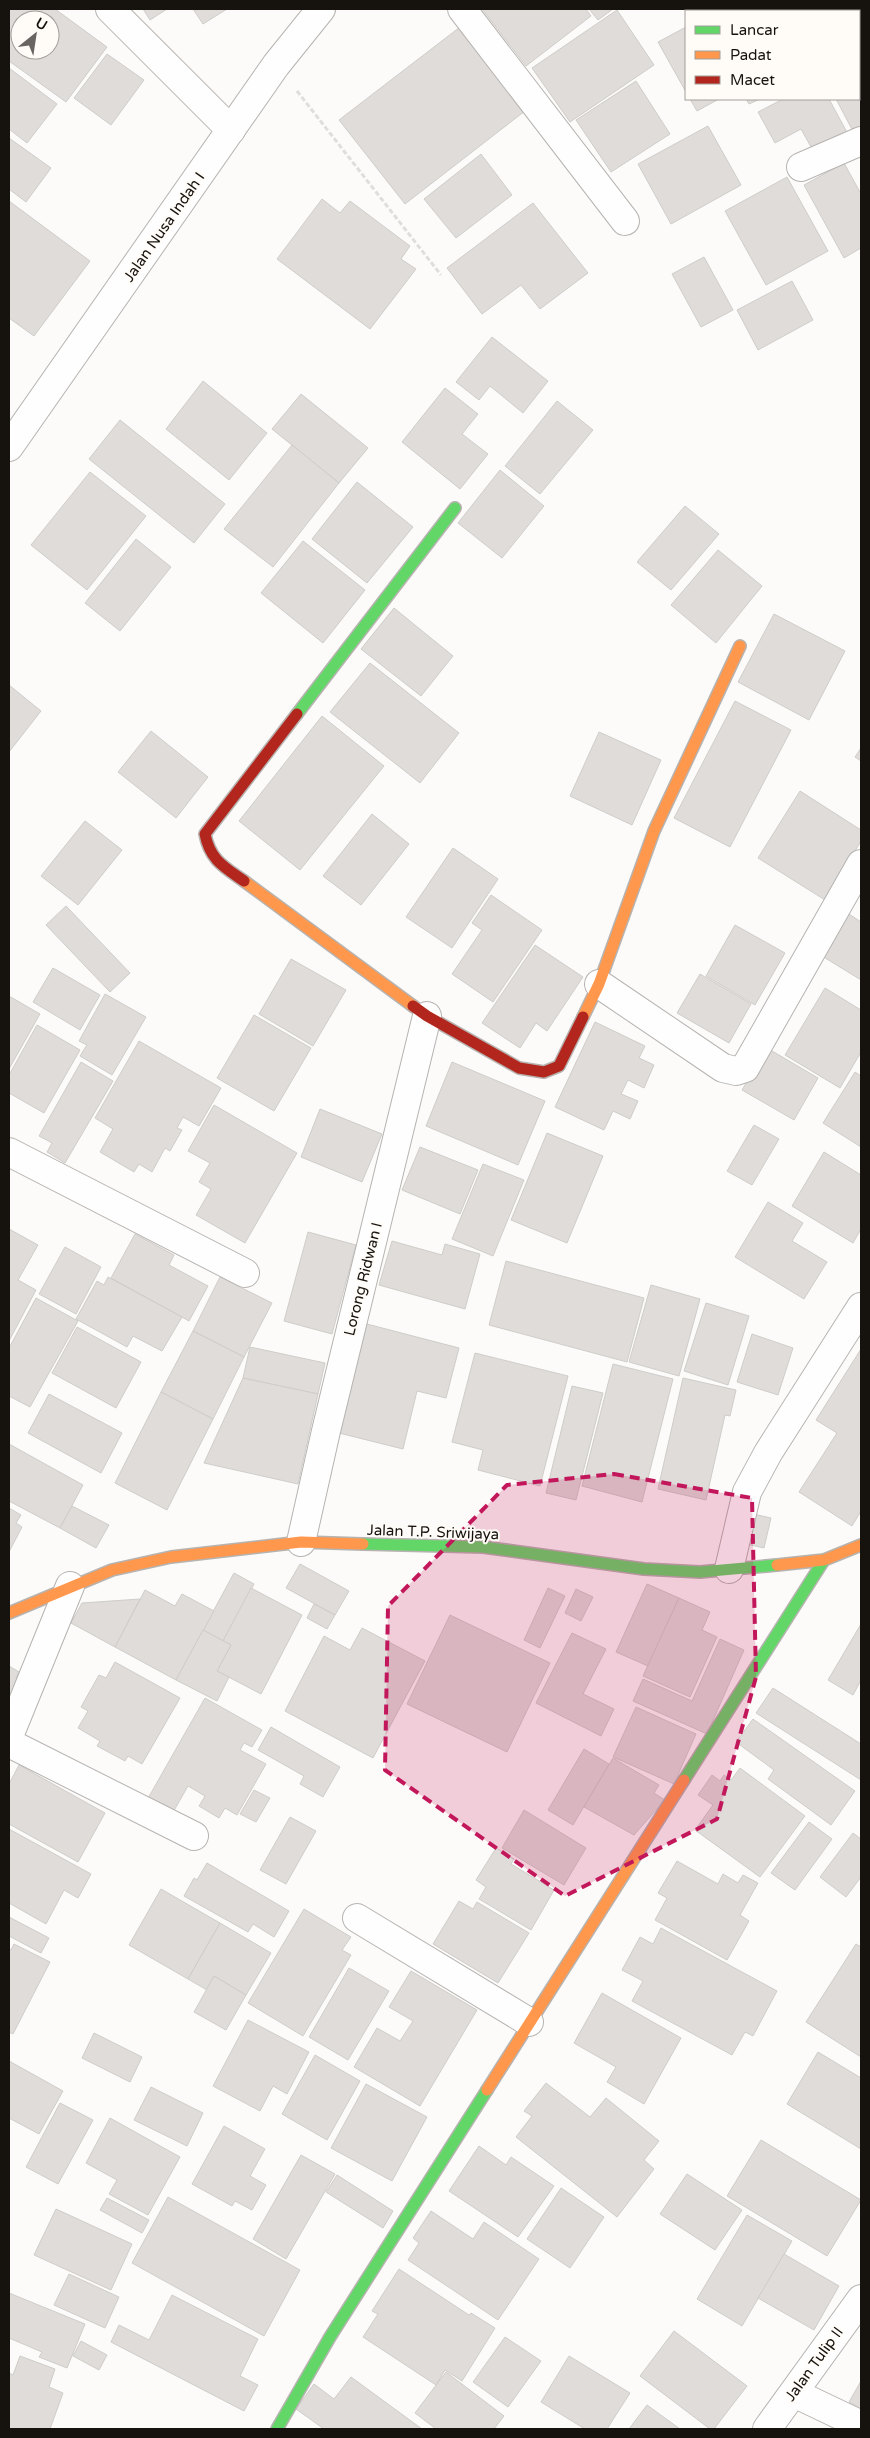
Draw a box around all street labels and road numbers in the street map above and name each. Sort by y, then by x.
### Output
street label: Jalan Nusa Indah I [119,169,209,285]
street label: Lorong Ridwan I [340,1220,386,1338]
street label: Jalan T.P. Sriwijaya [367,1521,499,1543]
street label: Jalan Tulip II [781,2323,847,2405]

